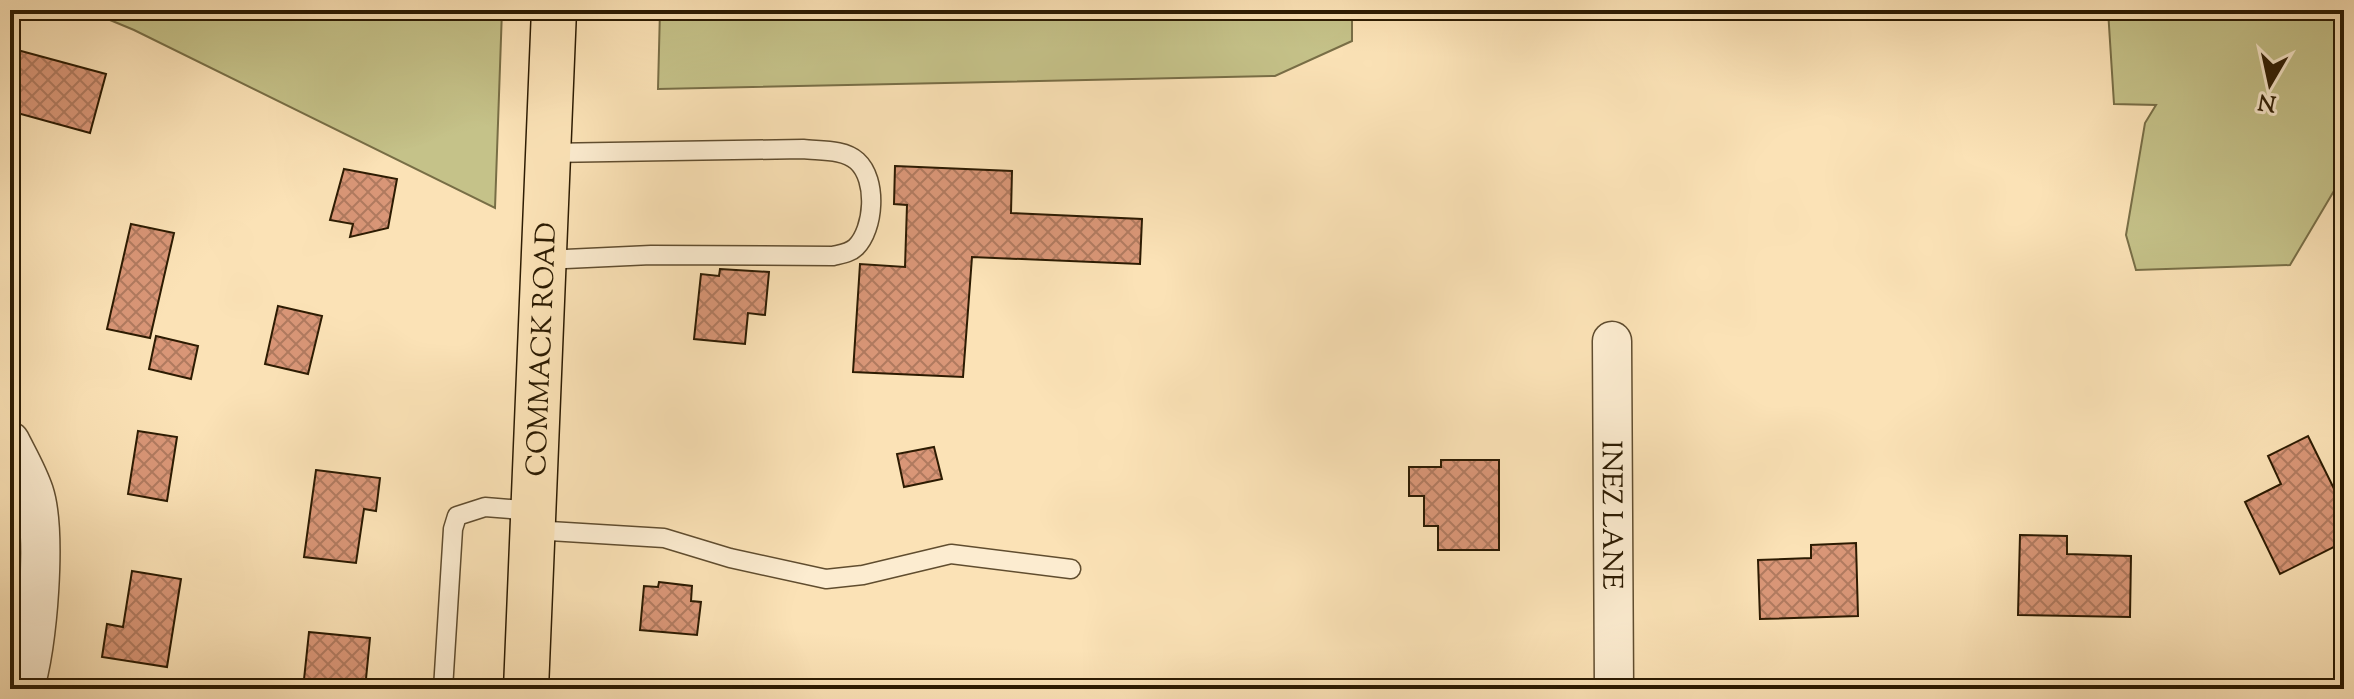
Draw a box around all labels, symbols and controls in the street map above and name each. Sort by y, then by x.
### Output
north arrow [2230,44,2310,124]
text: N [2256,84,2279,118]
street label: COMMACK ROAD [518,221,568,477]
street label: INEZ LANE [1590,440,1630,590]

